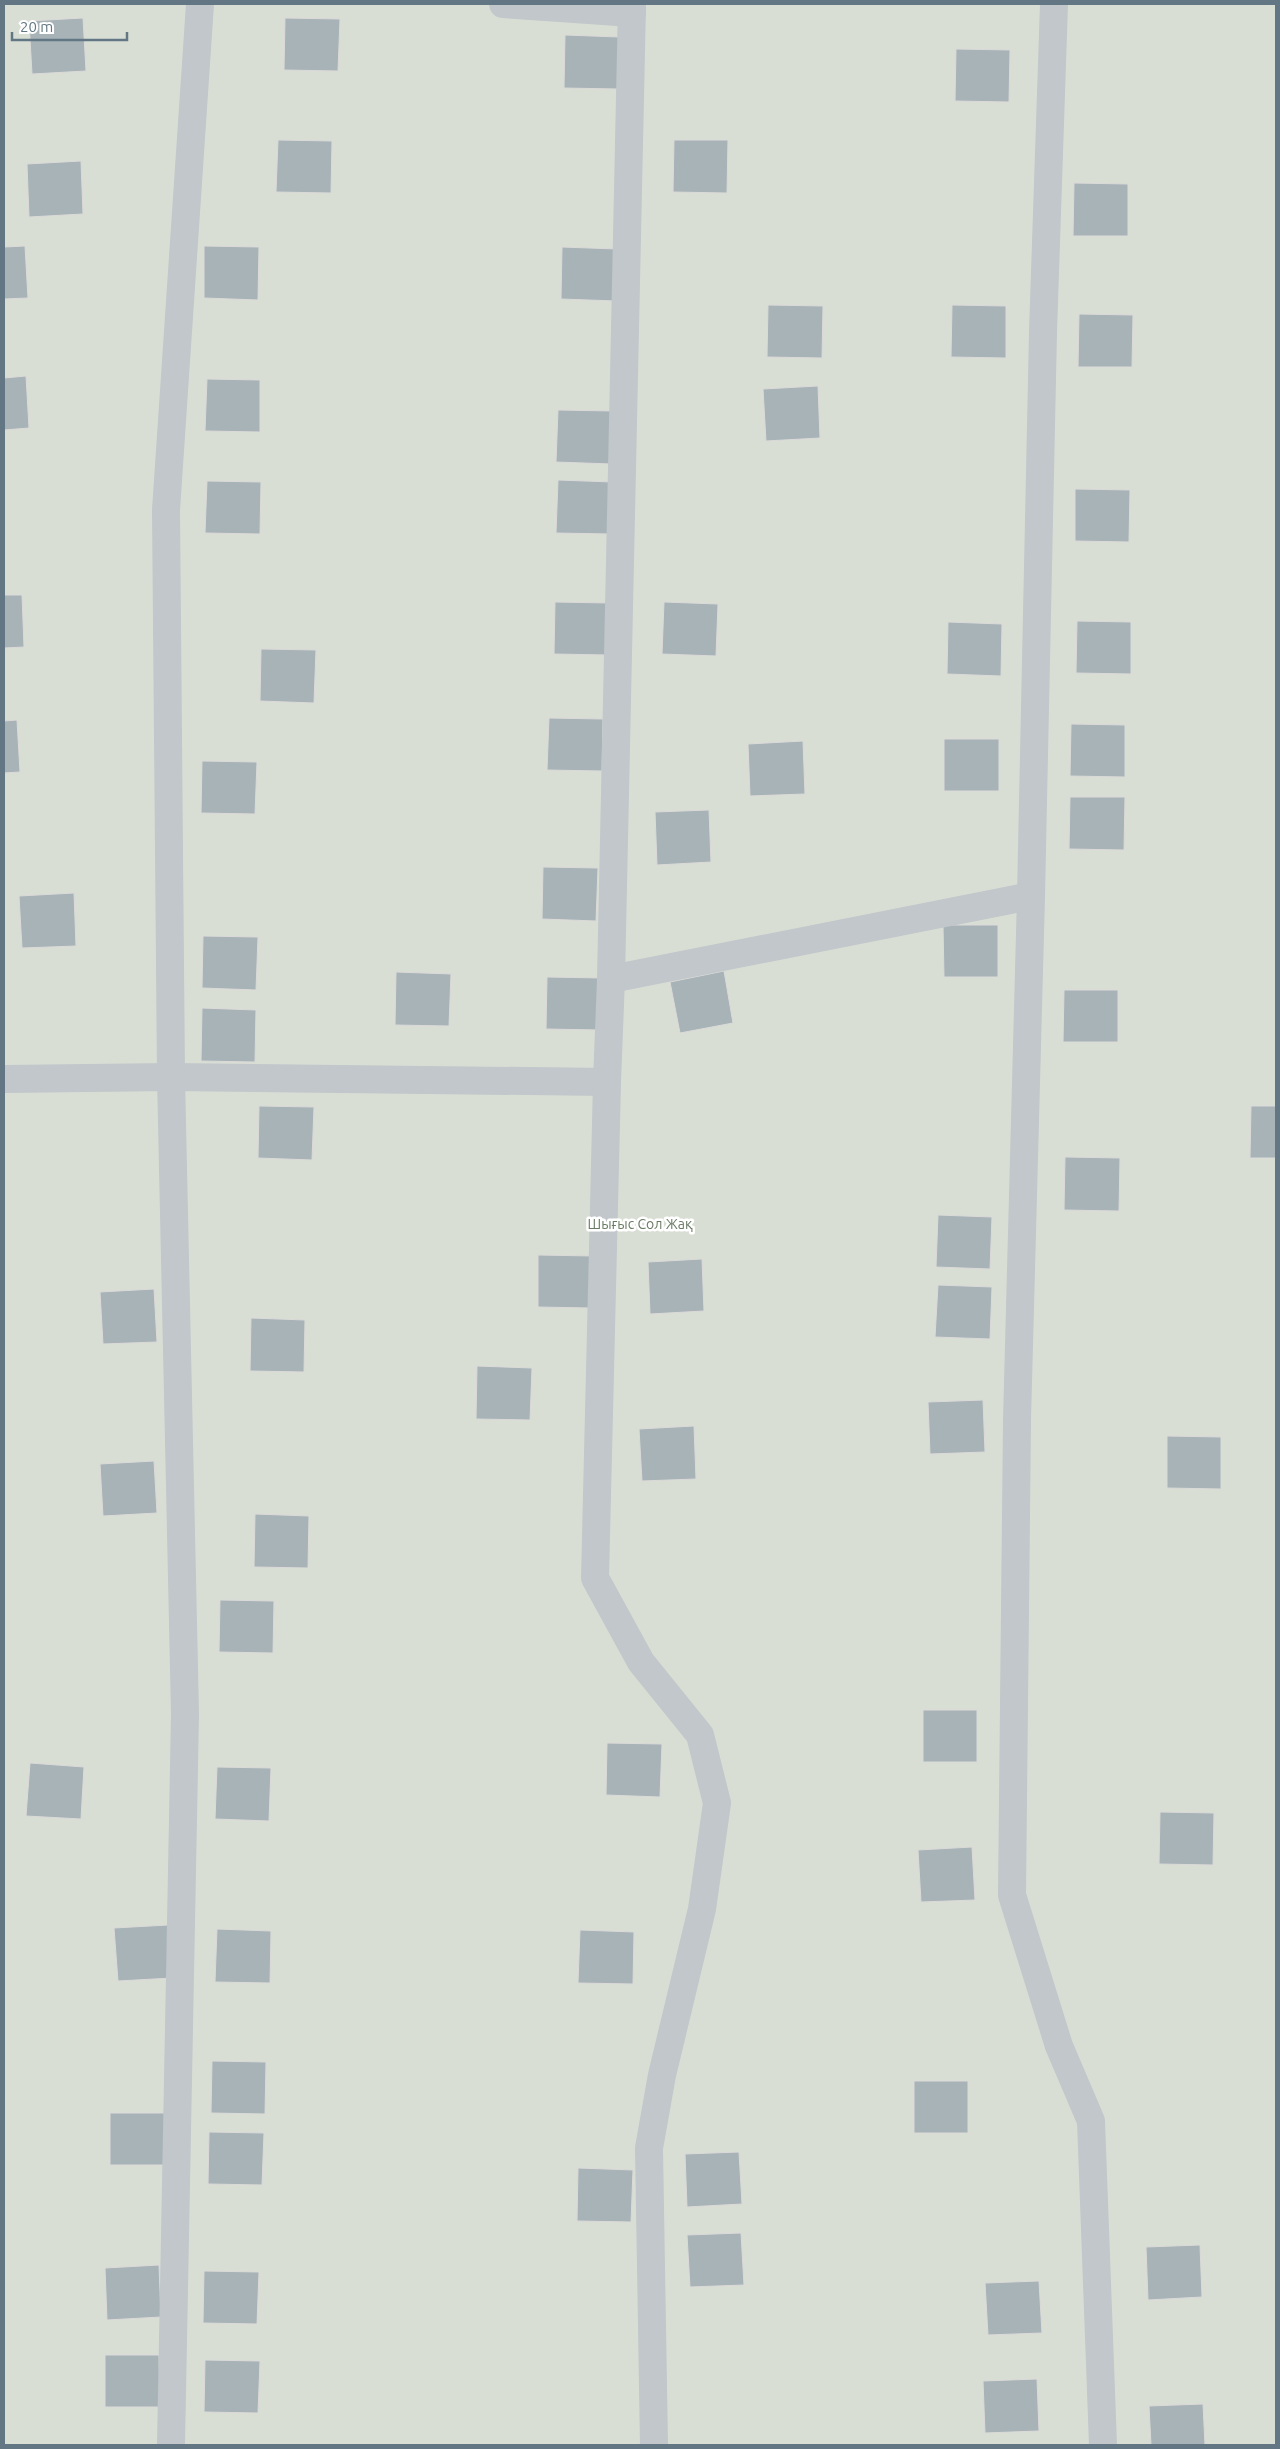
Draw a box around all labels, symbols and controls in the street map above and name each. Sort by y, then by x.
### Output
scale bar [12,10,128,42]
text: 20 m [20,18,53,35]
park label: Шығыс Сол Жақ [588,1216,693,1232]

